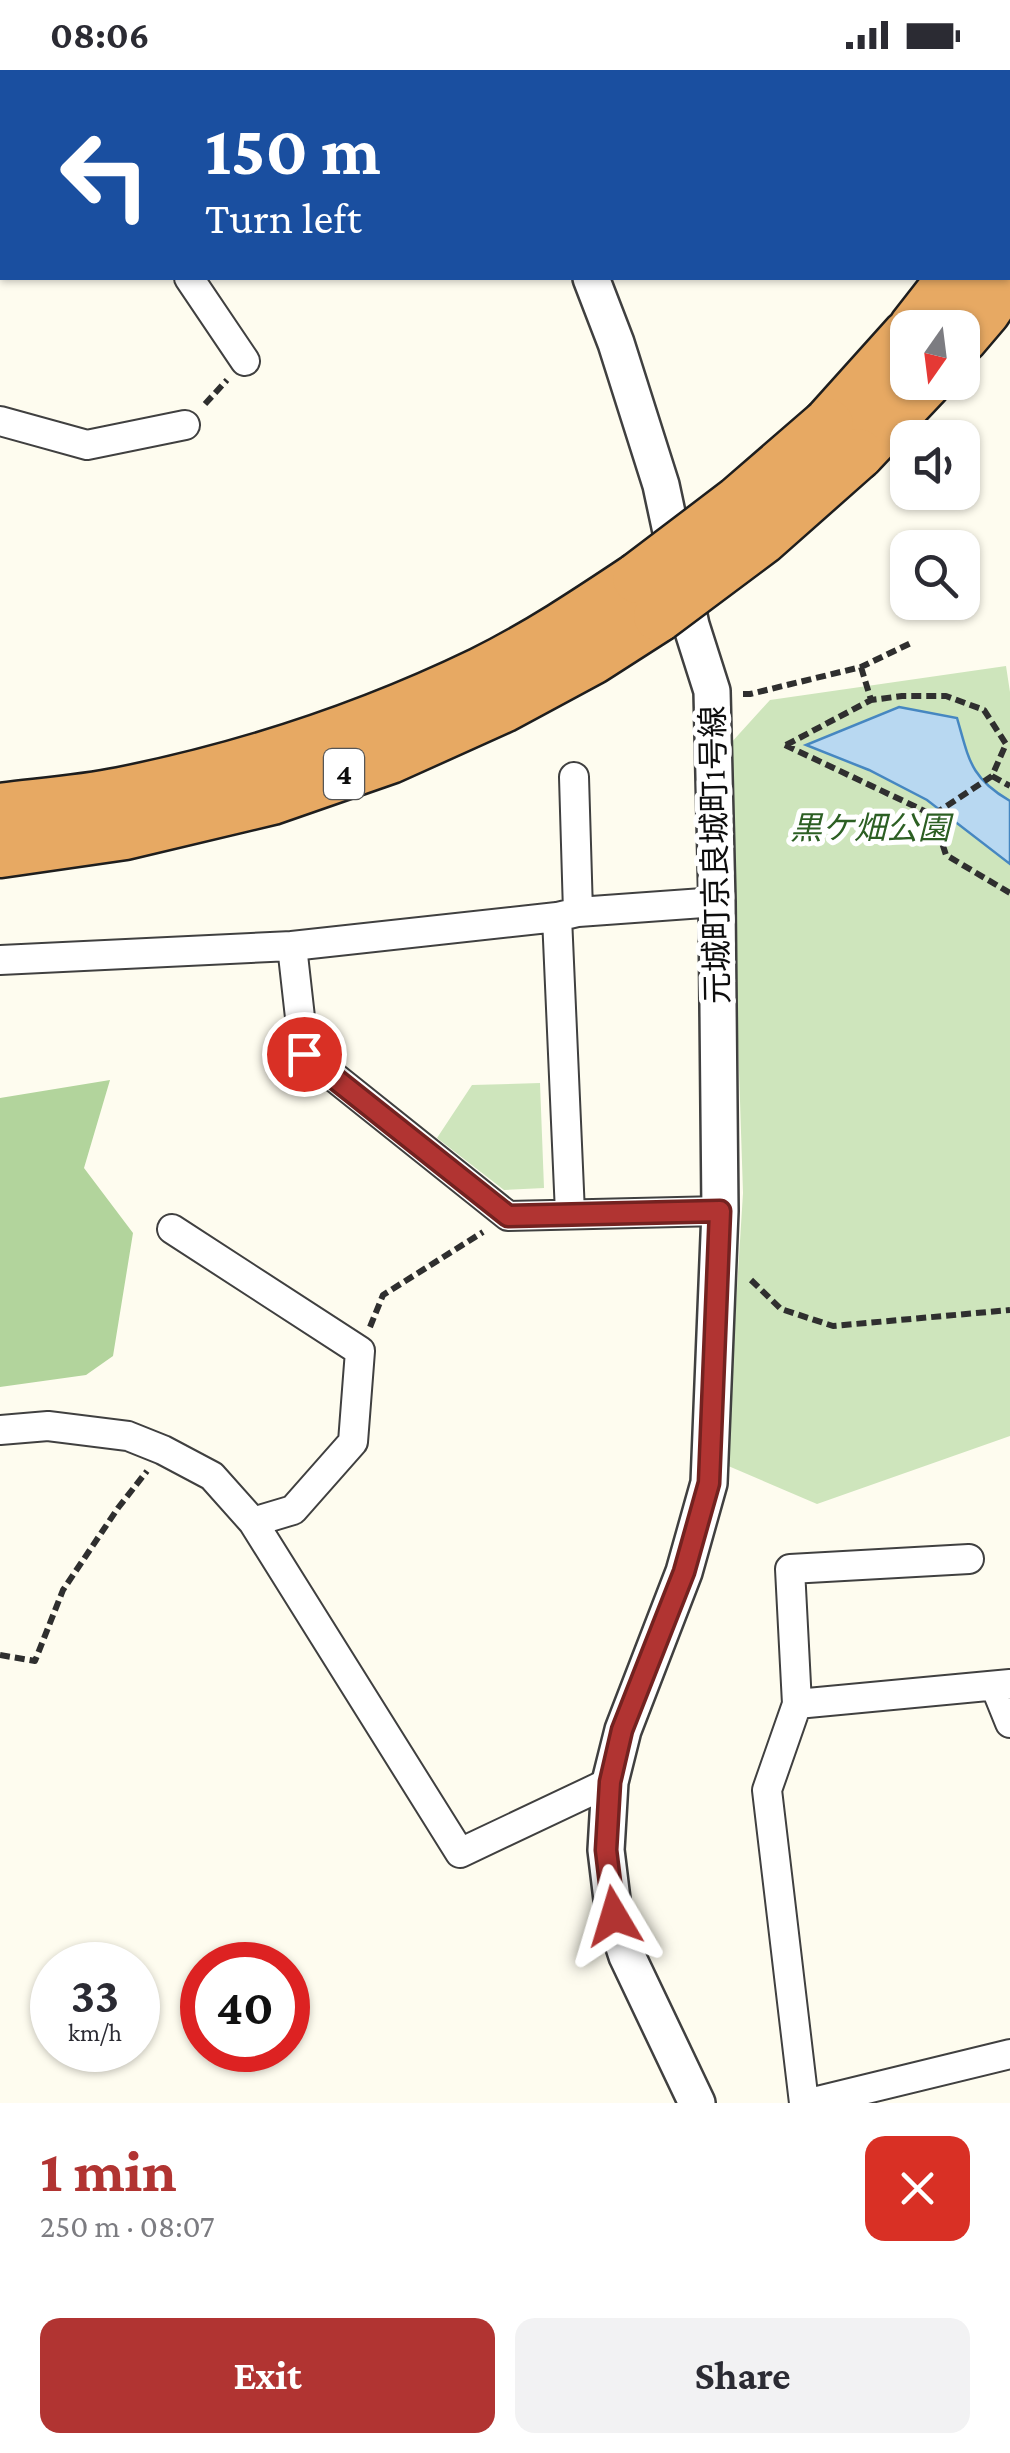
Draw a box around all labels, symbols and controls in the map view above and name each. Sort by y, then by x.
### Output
text: 08:06 [50,14,150,56]
icon: left [40,110,170,240]
text: 150 m [205,111,381,189]
text: Turn left [205,193,362,243]
north arrow [890,310,980,400]
map controls [890,310,980,620]
button: sound [890,420,980,510]
button: search [890,530,980,620]
street label: 元城町京良城町1号線 [694,705,736,1005]
road number: 4 [324,749,364,799]
park label: 黒ケ畑公園 [790,810,954,846]
pin [262,1012,347,1097]
icon: arrive [277,1027,332,1082]
position arrow [562,1864,666,1968]
speed limit sign: 40 [180,1942,310,2072]
text: 33 [71,1967,119,2023]
text: km/h [68,2019,122,2046]
button: close [865,2136,970,2241]
text: 1 min [40,2137,177,2204]
text: 250 m · 08:07 [40,2208,215,2244]
button: Exit [40,2318,495,2433]
button: Share [515,2318,970,2433]

